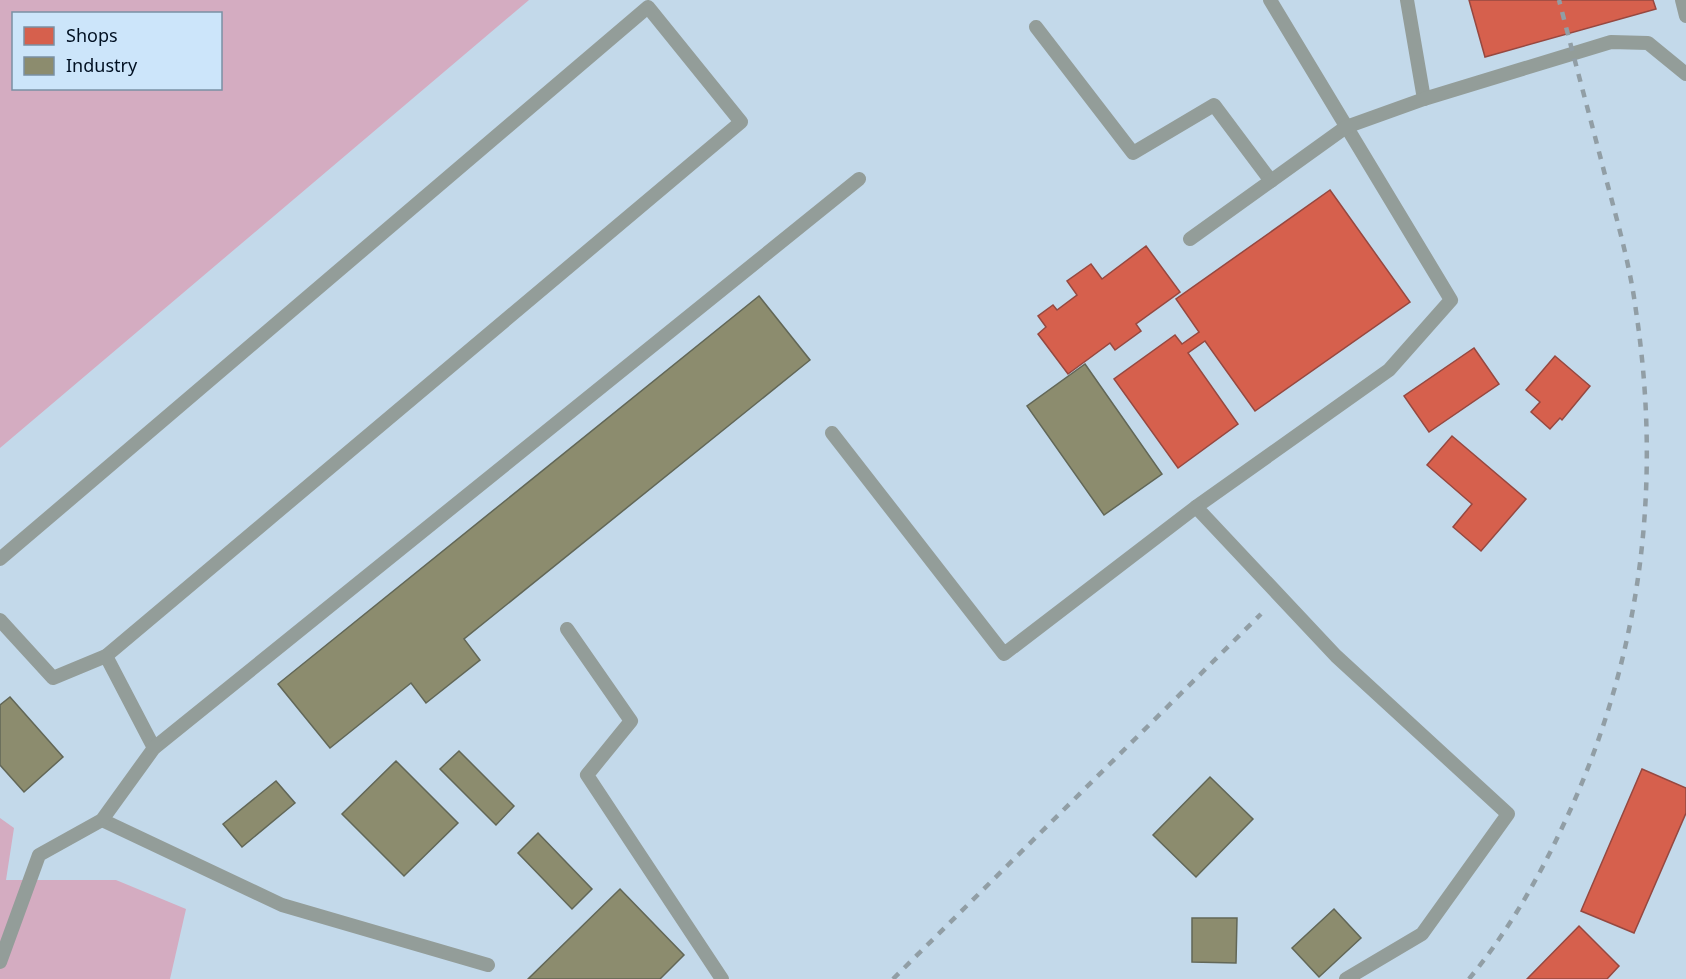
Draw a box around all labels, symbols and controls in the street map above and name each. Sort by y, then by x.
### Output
legend [12,12,222,90]
text: Shops [66,23,118,47]
text: Industry [66,53,138,77]

